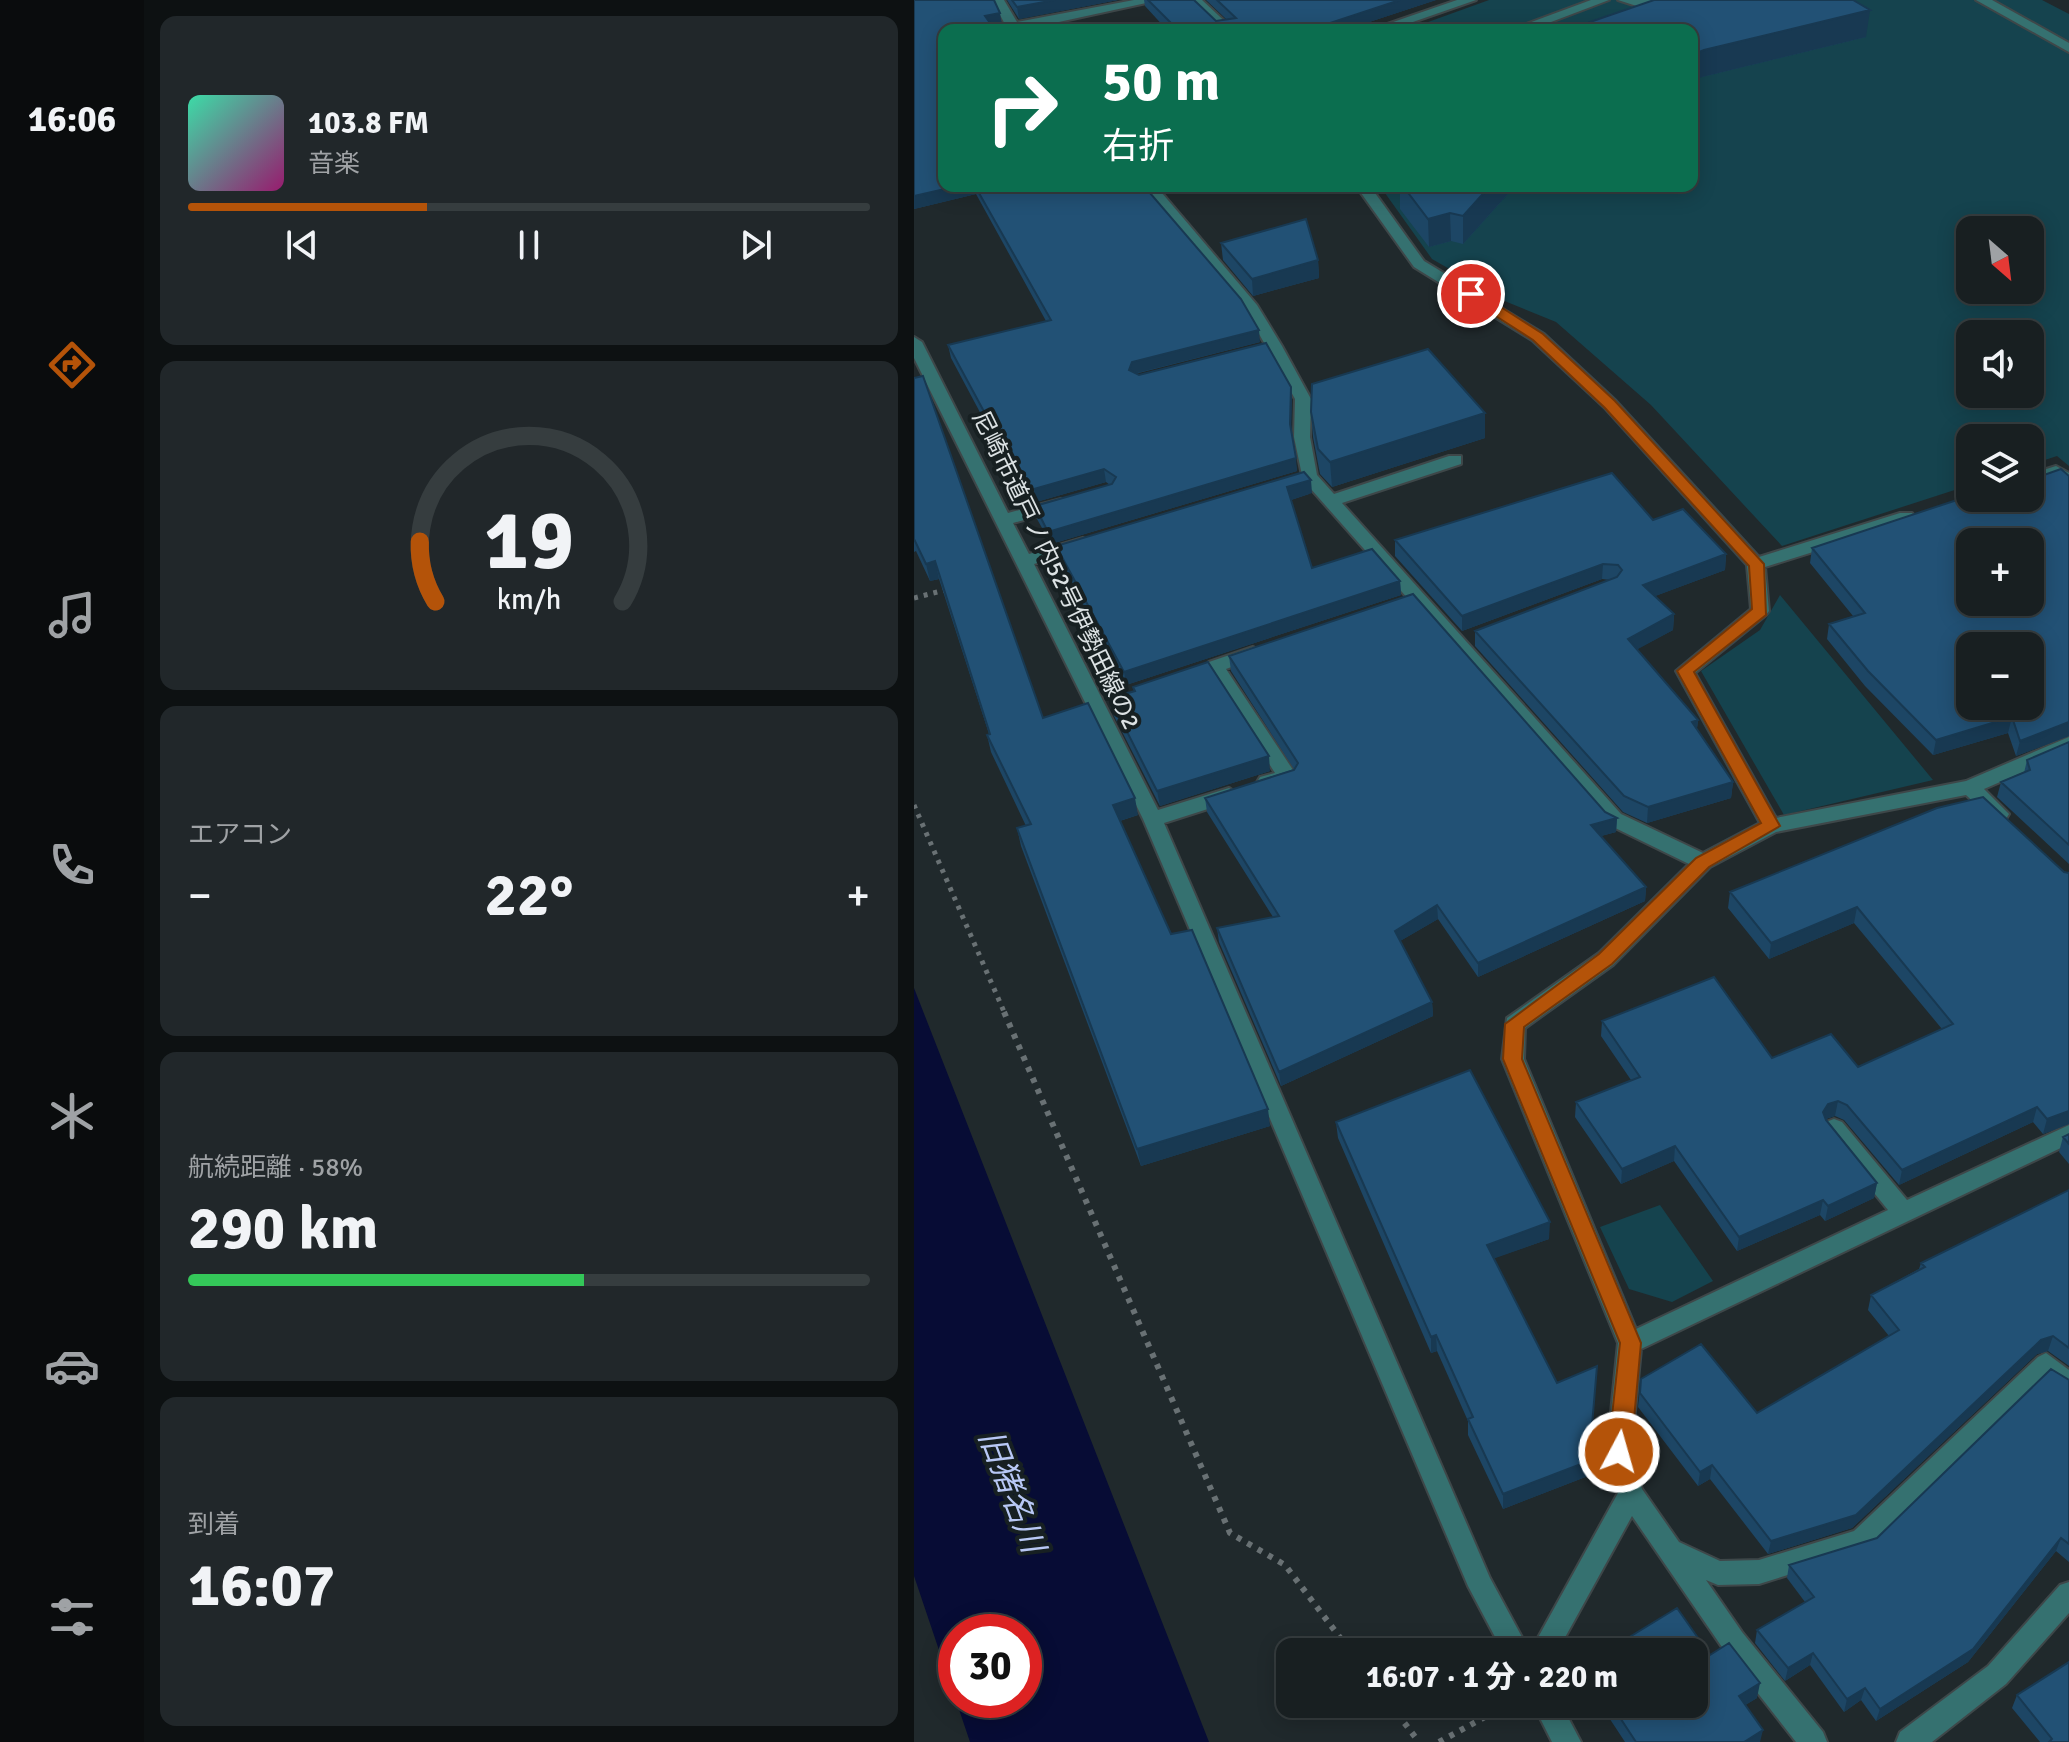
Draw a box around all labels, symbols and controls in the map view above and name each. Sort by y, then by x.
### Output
text: 50 m [1102,47,1220,116]
icon: right [970,56,1074,160]
text: 16:06 [28,97,116,142]
text: 103.8 FM [308,105,429,142]
text: 右折 [1102,124,1174,169]
text: 音楽 [308,148,360,180]
north arrow [1956,216,2044,304]
map controls [1956,216,2044,720]
icon: previous [280,223,324,267]
icon: pause [507,223,551,267]
icon: next [734,223,778,267]
pin [1437,260,1505,328]
icon: arrive [1449,272,1493,316]
button: sound [1956,320,2044,408]
icon: directions [44,337,100,393]
street label: 尼崎市道戸ノ内52号伊勢田線の2 [966,406,1146,734]
button: layers [1956,424,2044,512]
text: 19 [484,489,574,591]
button: + [1956,528,2044,616]
text: km/h [497,582,561,617]
icon: music [44,587,100,643]
button: − [1956,632,2044,720]
text: エアコン [188,819,292,851]
icon: phone [44,837,100,893]
text: 22° [485,859,573,933]
text: − [188,869,212,923]
text: + [846,869,870,923]
icon: climate [44,1088,100,1144]
text: 航続距離 · 58% [188,1152,363,1184]
text: 290 km [188,1192,378,1266]
icon: car [44,1338,100,1394]
position arrow [1577,1410,1661,1494]
water label: 旧猪名川 [970,1424,1054,1561]
text: 到着 [188,1509,240,1541]
text: 16:07 [188,1549,335,1623]
icon: filters [44,1589,100,1645]
speed limit sign: 30 [938,1614,1042,1718]
text: 16:07 · 1 分 · 220 m [1366,1659,1618,1696]

